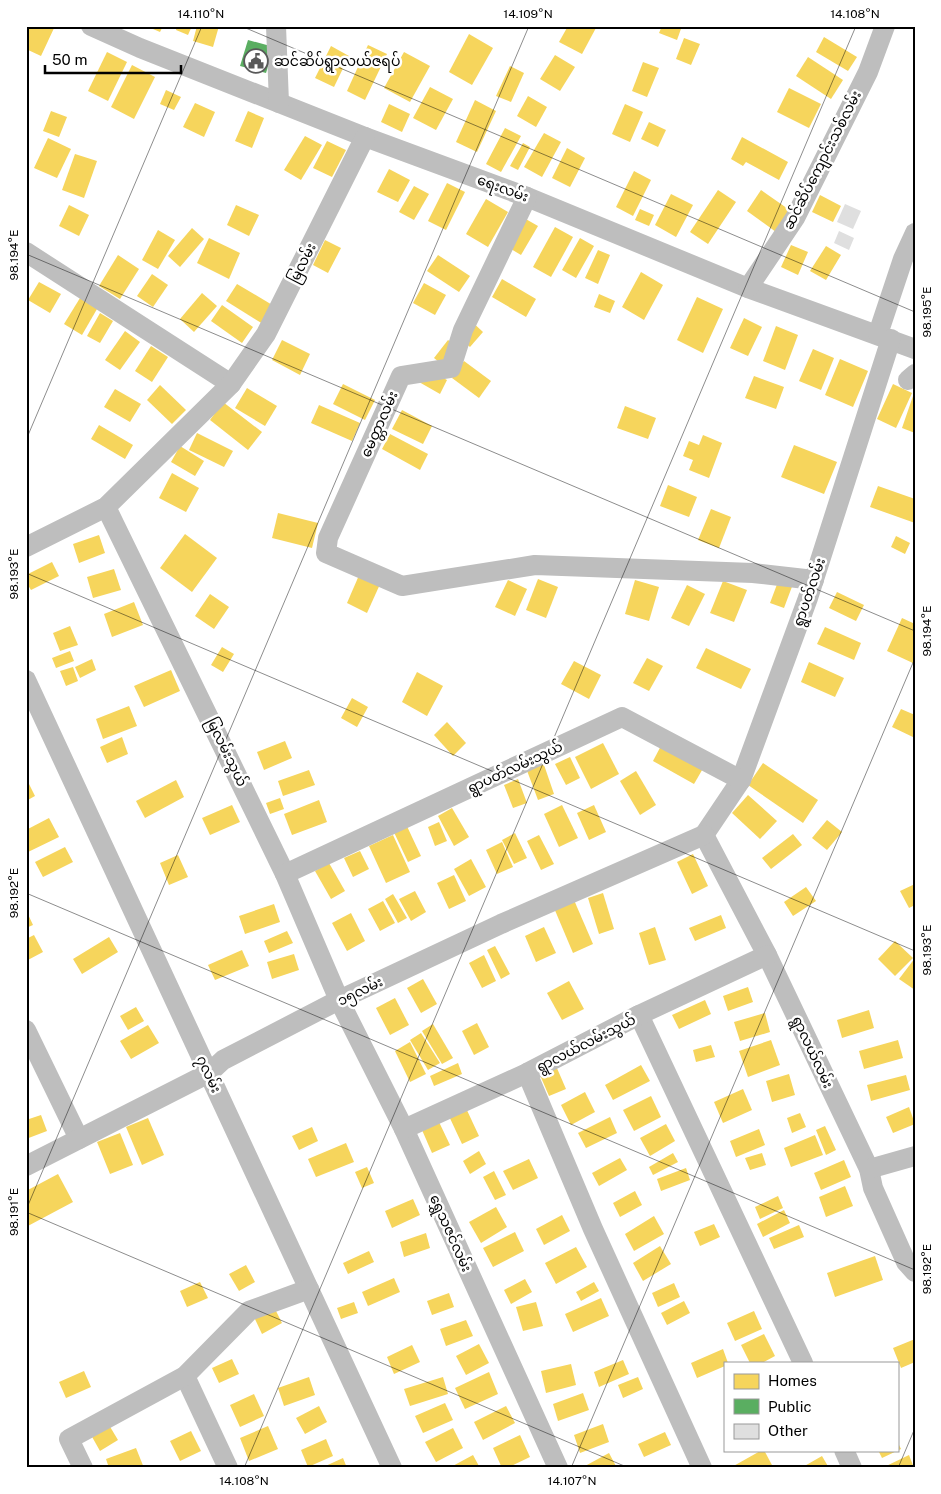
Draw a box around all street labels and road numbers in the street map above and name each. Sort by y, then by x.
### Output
street label: ဆင်ဆိပ်ကျောင်းသစ်လမ်း [778,87,868,234]
street label: ရေးလမ်း [474,170,531,208]
street label: မြလမ်း [283,239,322,287]
street label: မေတ္တာလမ်း [356,388,404,461]
street label: ရွာပတ်လမ်း [788,555,832,630]
street label: မြလမ်းသွယ် [200,714,252,791]
street label: ရွာပတ်လမ်းသွယ် [464,736,567,800]
street label: ၁၅လမ်း [334,971,387,1012]
street label: ရွာလယ်လမ်းသွယ် [533,1009,640,1078]
street label: ရွာလယ်လမ်း [786,1013,838,1092]
street label: ၇လမ်း [190,1052,226,1097]
street label: ရွှေသဇင်လမ်း [423,1191,477,1276]

